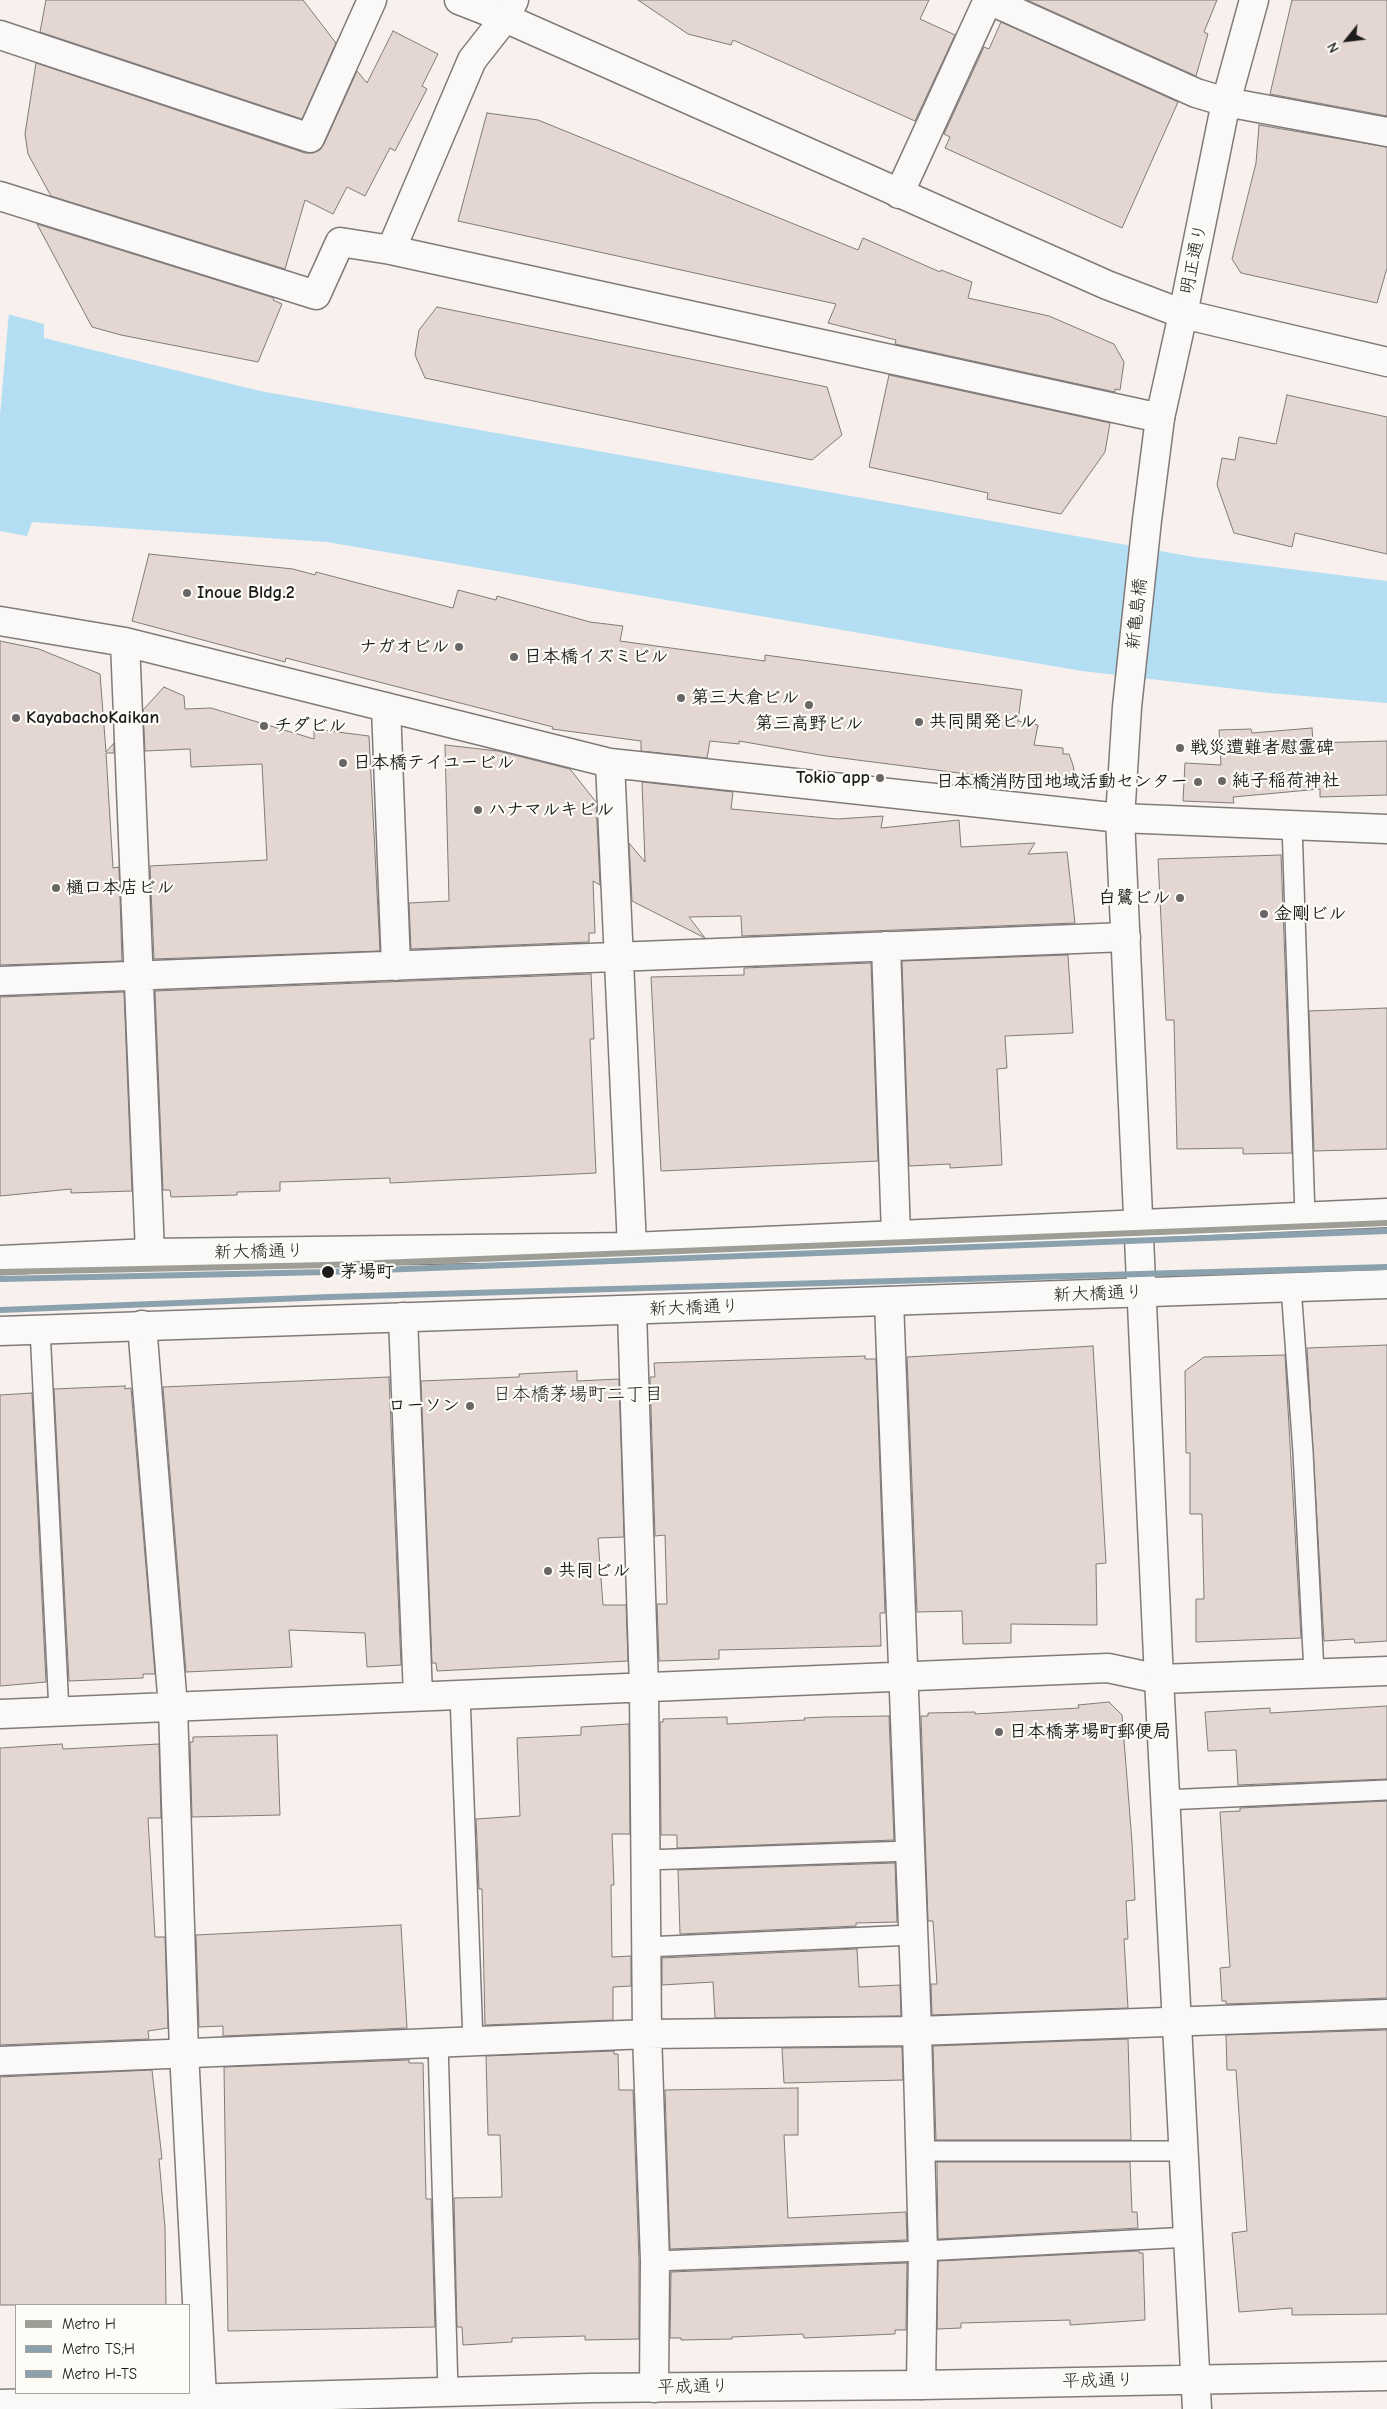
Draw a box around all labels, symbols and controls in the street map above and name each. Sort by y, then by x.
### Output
north arrow [1322,15,1372,65]
text: N [1324,39,1343,56]
street label: 明正通り [1176,222,1212,296]
street label: 新亀島橋 [1122,577,1152,651]
place label: Inoue Bldg.2 [197,582,295,604]
marker: Inoue Bldg.2 [181,587,193,599]
place label: ナガオビル [359,636,449,658]
marker: ナガオビル [453,641,465,653]
place label: 日本橋イズミビル [524,646,668,668]
marker: 日本橋イズミビル [508,651,520,663]
place label: 第三大倉ビル [691,687,799,709]
marker: 第三大倉ビル [675,692,687,704]
marker: 第三高野ビル [803,699,815,711]
place label: KayabachoKaikan [26,707,159,729]
place label: 共同開発ビル [929,711,1037,733]
marker: KayabachoKaikan [10,712,22,724]
place label: 第三高野ビル [755,713,863,735]
place label: チダビル [274,715,346,737]
marker: 共同開発ビル [913,716,925,728]
marker: チダビル [258,720,270,732]
place label: 戦災遭難者慰霊碑 [1190,737,1334,759]
marker: 戦災遭難者慰霊碑 [1174,742,1186,754]
place label: 日本橋テイユービル [353,752,514,774]
marker: 日本橋テイユービル [337,757,349,769]
place label: Tokio app [796,767,870,789]
place label: 純子稲荷神社 [1232,770,1340,792]
place label: 日本橋消防団地域活動センター [936,771,1188,793]
marker: Tokio app [874,772,886,784]
marker: 純子稲荷神社 [1216,775,1228,787]
marker: 日本橋消防団地域活動センター [1192,776,1204,788]
place label: ハナマルキビル [488,799,614,821]
marker: ハナマルキビル [472,804,484,816]
place label: 樋口本店ビル [66,877,174,899]
marker: 樋口本店ビル [50,882,62,894]
place label: 白鷺ビル [1098,887,1170,909]
marker: 白鷺ビル [1174,892,1186,904]
place label: 金剛ビル [1274,903,1346,925]
marker: 金剛ビル [1258,908,1270,920]
street label: 新大橋通り [214,1240,304,1264]
place label: 茅場町 [340,1261,394,1283]
marker: 茅場町 [320,1264,336,1280]
street label: 新大橋通り [1053,1282,1143,1306]
street label: 新大橋通り [649,1296,739,1320]
district label: 日本橋茅場町二丁目 [493,1384,663,1406]
place label: ローソン [388,1395,460,1417]
marker: ローソン [464,1400,476,1412]
place label: 共同ビル [558,1560,630,1582]
marker: 共同ビル [542,1565,554,1577]
place label: 日本橋茅場町郵便局 [1009,1721,1171,1743]
marker: 日本橋茅場町郵便局 [993,1726,1005,1738]
legend [15,2304,190,2394]
text: Metro H [62,2315,116,2333]
text: Metro TS;H [62,2340,135,2358]
text: Metro H-TS [62,2365,137,2383]
street label: 平成通り [1062,2370,1134,2392]
street label: 平成通り [657,2376,729,2398]

